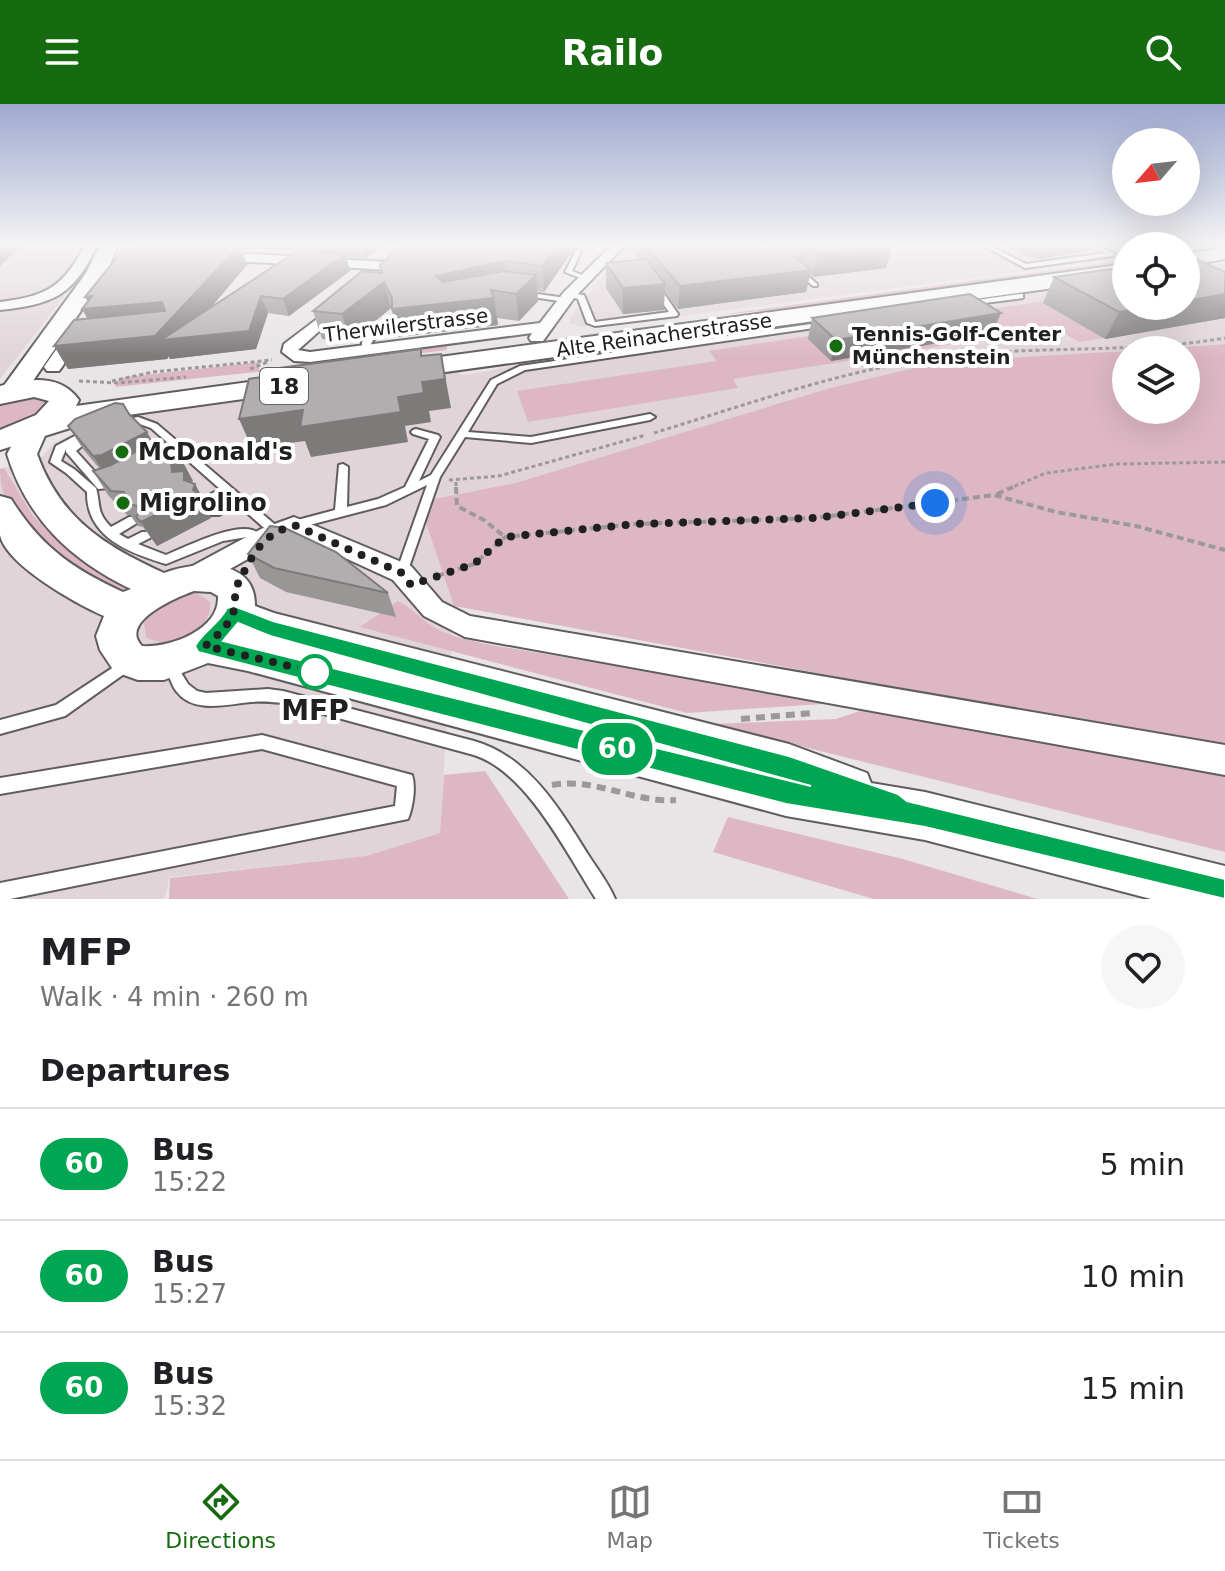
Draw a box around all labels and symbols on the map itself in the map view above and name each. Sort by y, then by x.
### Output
north arrow [1112,128,1200,216]
street label: Therwilerstrasse [322,303,490,347]
street label: Alte Reinacherstrasse [555,308,773,362]
place label: Tennis-Golf-Center Münchenstein [852,322,1061,369]
marker: Tennis-Golf-Center Münchenstein [827,337,845,355]
road number: 18 [260,368,308,404]
place label: McDonald's [138,438,293,466]
marker: McDonald's [113,443,131,461]
your location [915,483,955,523]
place label: Migrolino [139,489,267,517]
marker: Migrolino [114,494,132,512]
marker: MFP [298,655,332,689]
place label: MFP [281,694,349,727]
line badge: 60 [581,723,653,775]

